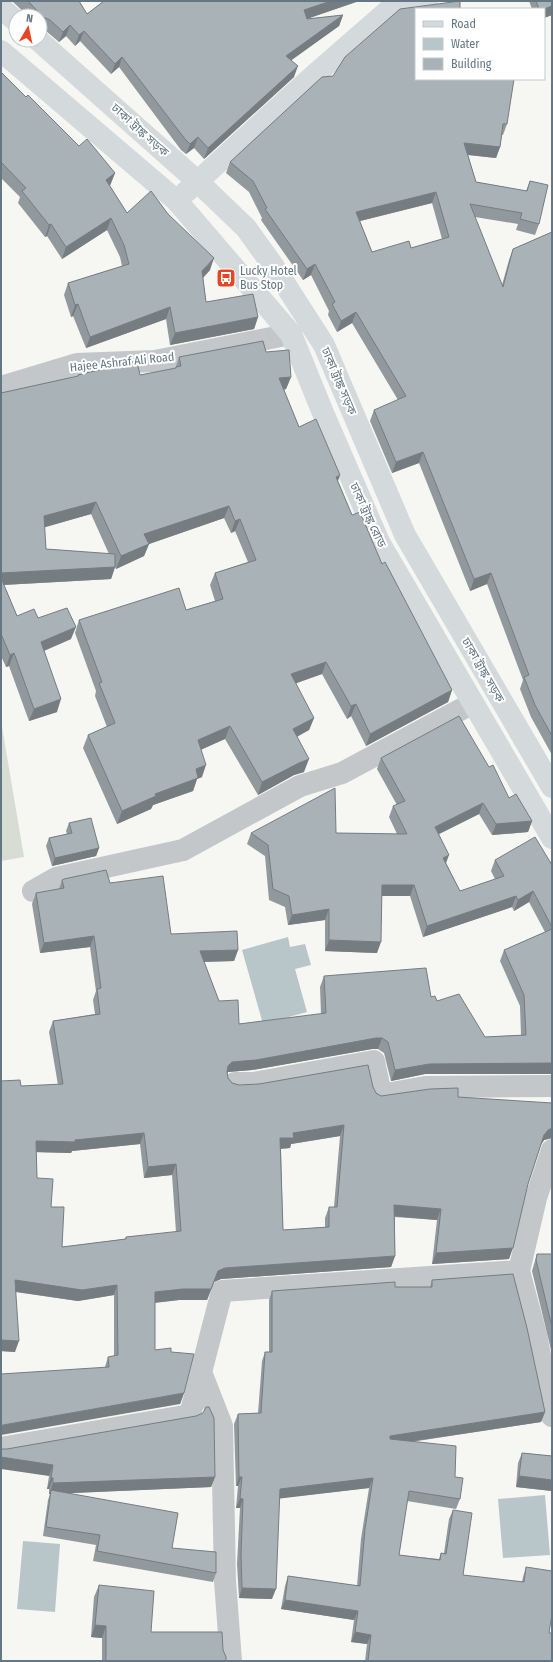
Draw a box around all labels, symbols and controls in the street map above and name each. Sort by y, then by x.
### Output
north arrow [8,8,48,48]
legend [415,8,545,80]
text: N [25,12,34,26]
text: Road [451,17,476,31]
text: Water [451,37,480,51]
text: Building [451,57,492,71]
street label: ঢাকা ট্রাঙ্ক সড়ক [108,99,172,160]
place label: Lucky Hotel Bus Stop [240,264,297,292]
bus stop icon: Lucky Hotel Bus Stop [215,267,237,289]
street label: ঢাকা ট্রাঙ্ক সড়ক [318,344,361,417]
street label: Hajee Ashraf Ali Road [69,350,175,374]
street label: ঢাকা ট্রাঙ্ক রোড [347,479,390,550]
street label: ঢাকা ট্রাঙ্ক সড়ক [458,634,508,705]

